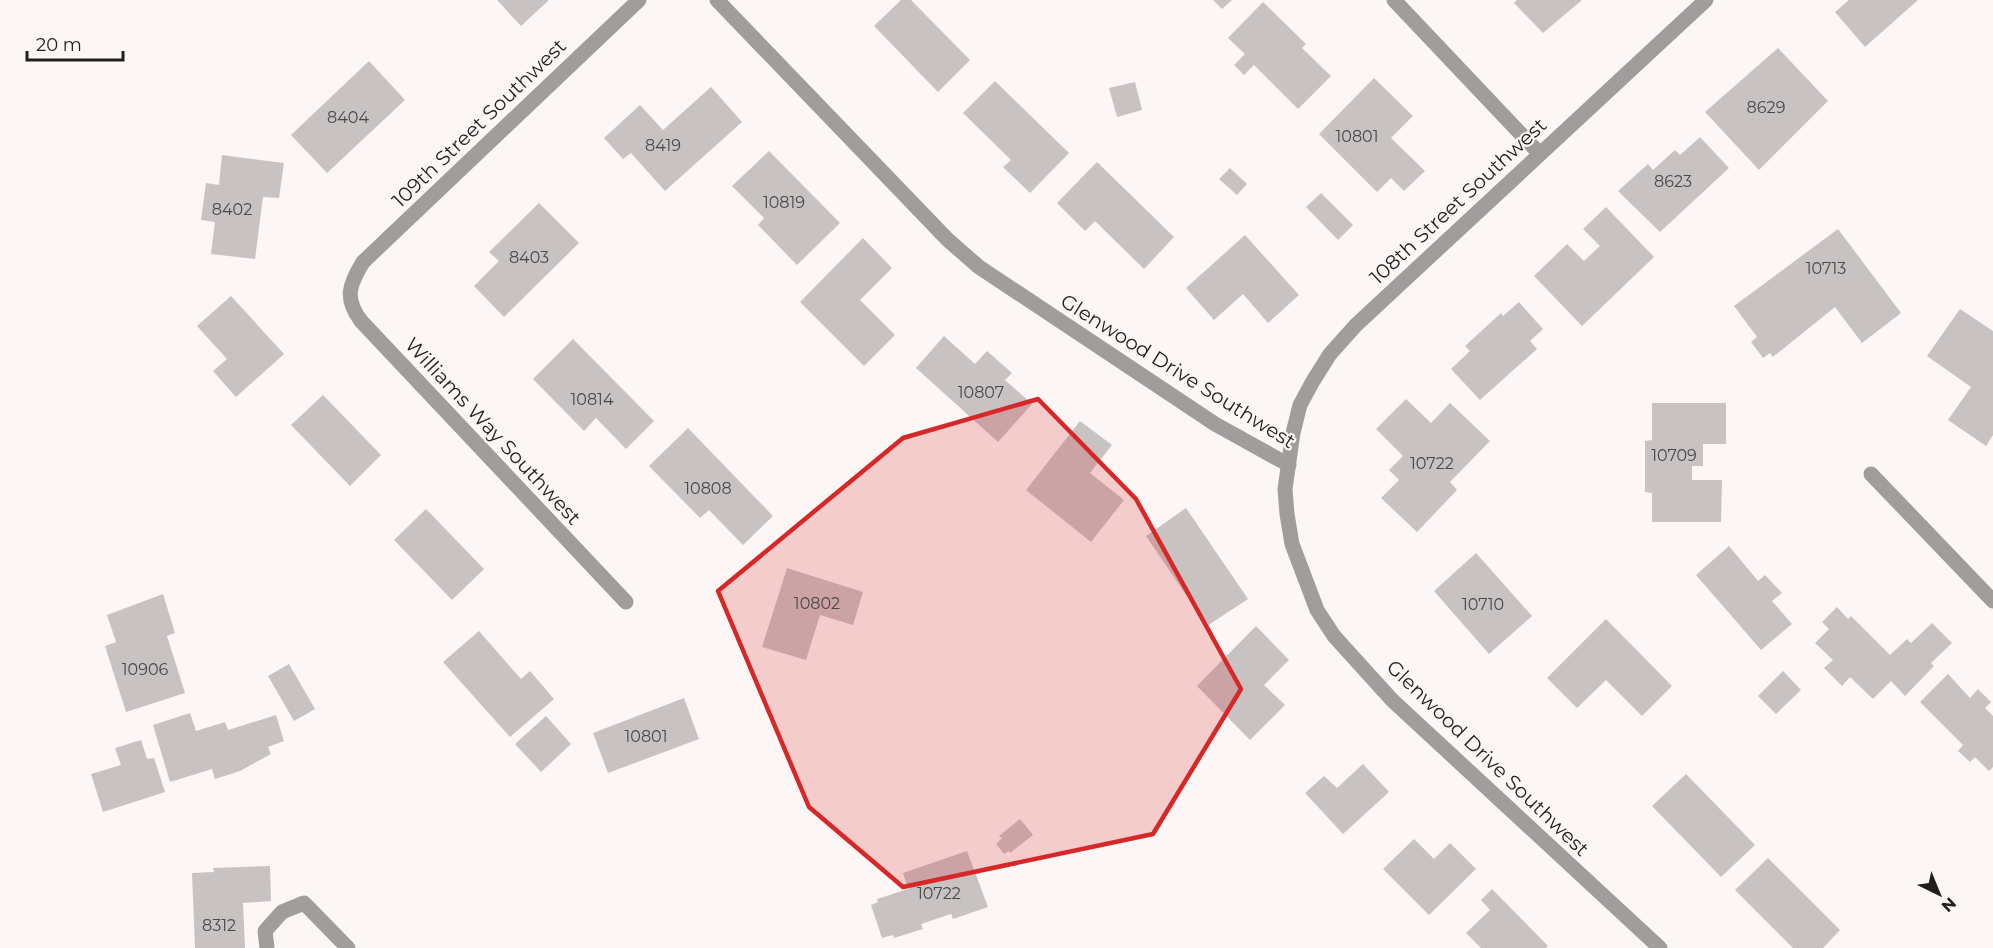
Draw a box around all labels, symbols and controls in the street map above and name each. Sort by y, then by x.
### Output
scale bar [27,24,123,62]
text: 20 m [36,34,82,56]
street label: 109th Street Southwest [387,34,571,212]
house number: 8629 [1747,98,1785,117]
house number: 8404 [327,108,369,127]
street label: 108th Street Southwest [1365,113,1551,289]
house number: 10801 [1336,127,1378,146]
house number: 8419 [645,136,681,155]
house number: 8623 [1654,172,1692,191]
house number: 10819 [763,193,805,212]
house number: 8402 [212,200,252,219]
house number: 8403 [509,248,549,267]
house number: 10713 [1806,259,1846,278]
street label: Glenwood Drive Southwest [1056,289,1300,453]
street label: Williams Way Southwest [400,332,586,530]
house number: 10807 [958,383,1004,402]
house number: 10814 [571,390,614,409]
house number: 10709 [1651,446,1697,465]
house number: 10722 [1410,454,1454,473]
house number: 10808 [684,479,732,498]
house number: 10802 [794,594,840,613]
house number: 10710 [1462,595,1504,614]
street label: Glenwood Drive Southwest [1382,655,1594,861]
house number: 10906 [122,660,168,679]
house number: 10801 [625,727,667,746]
north arrow [1909,864,1969,924]
house number: 10722 [917,884,961,903]
text: N [1938,893,1960,916]
house number: 8312 [202,916,236,935]

